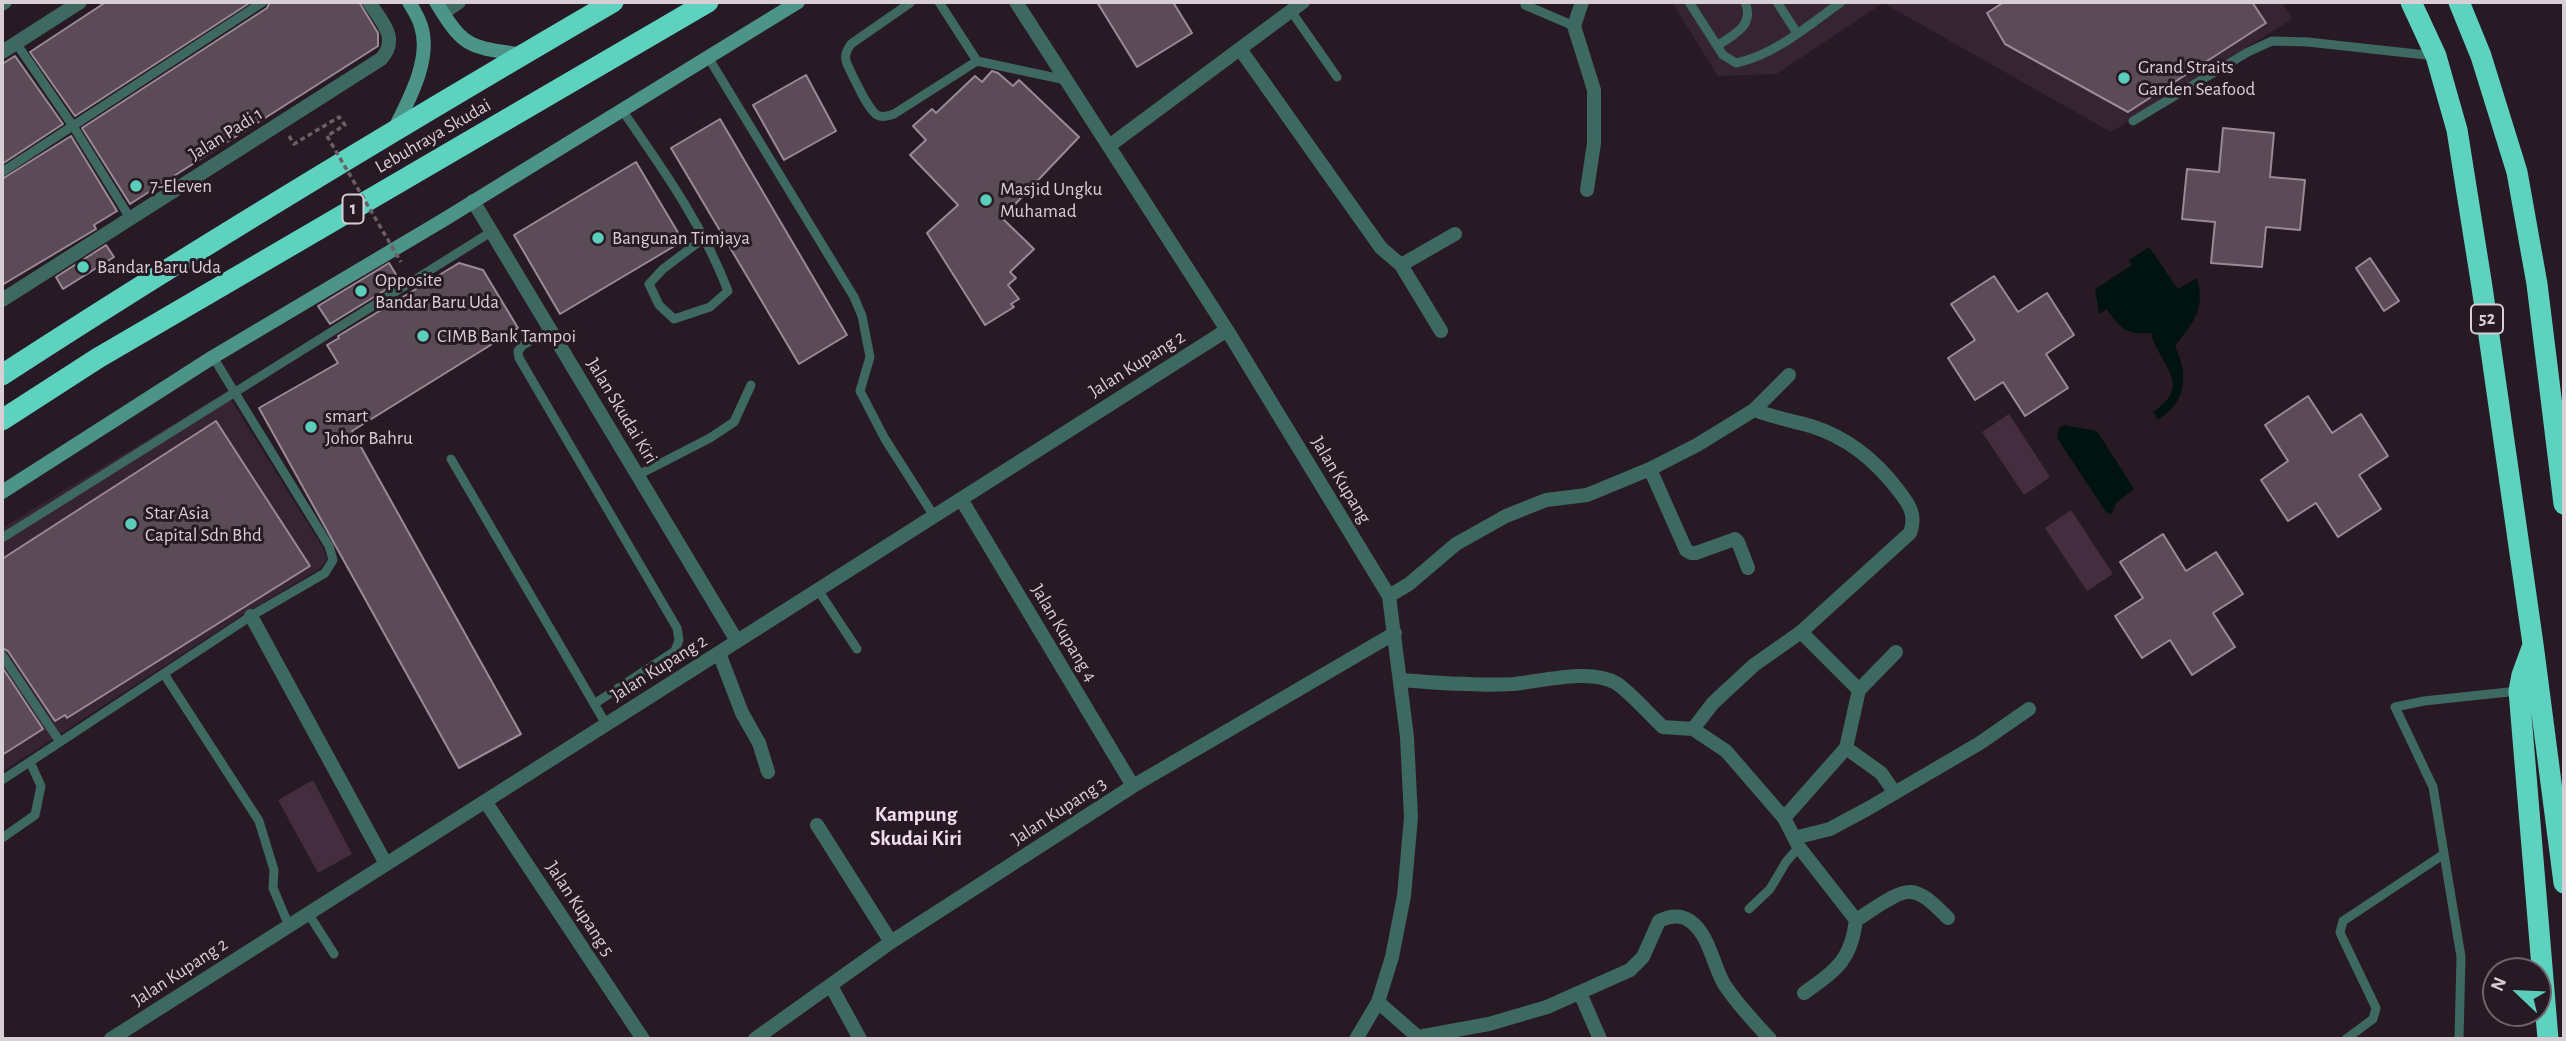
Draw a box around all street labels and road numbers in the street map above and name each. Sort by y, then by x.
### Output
street label: Lebuhraya Skudai [371,94,495,178]
street label: Jalan Padi 1 [185,102,267,166]
road number: 1 [342,194,364,224]
road number: 52 [2471,304,2503,334]
street label: Jalan Kupang 2 [1085,325,1189,403]
street label: Jalan Skudai Kiri [581,354,663,468]
street label: Jalan Kupang [1306,432,1376,528]
street label: Jalan Kupang 4 [1026,580,1102,686]
street label: Jalan Kupang 2 [607,629,711,707]
street label: Jalan Kupang 3 [1007,772,1111,850]
street label: Jalan Kupang 5 [541,857,619,961]
street label: Jalan Kupang 2 [128,933,232,1011]

